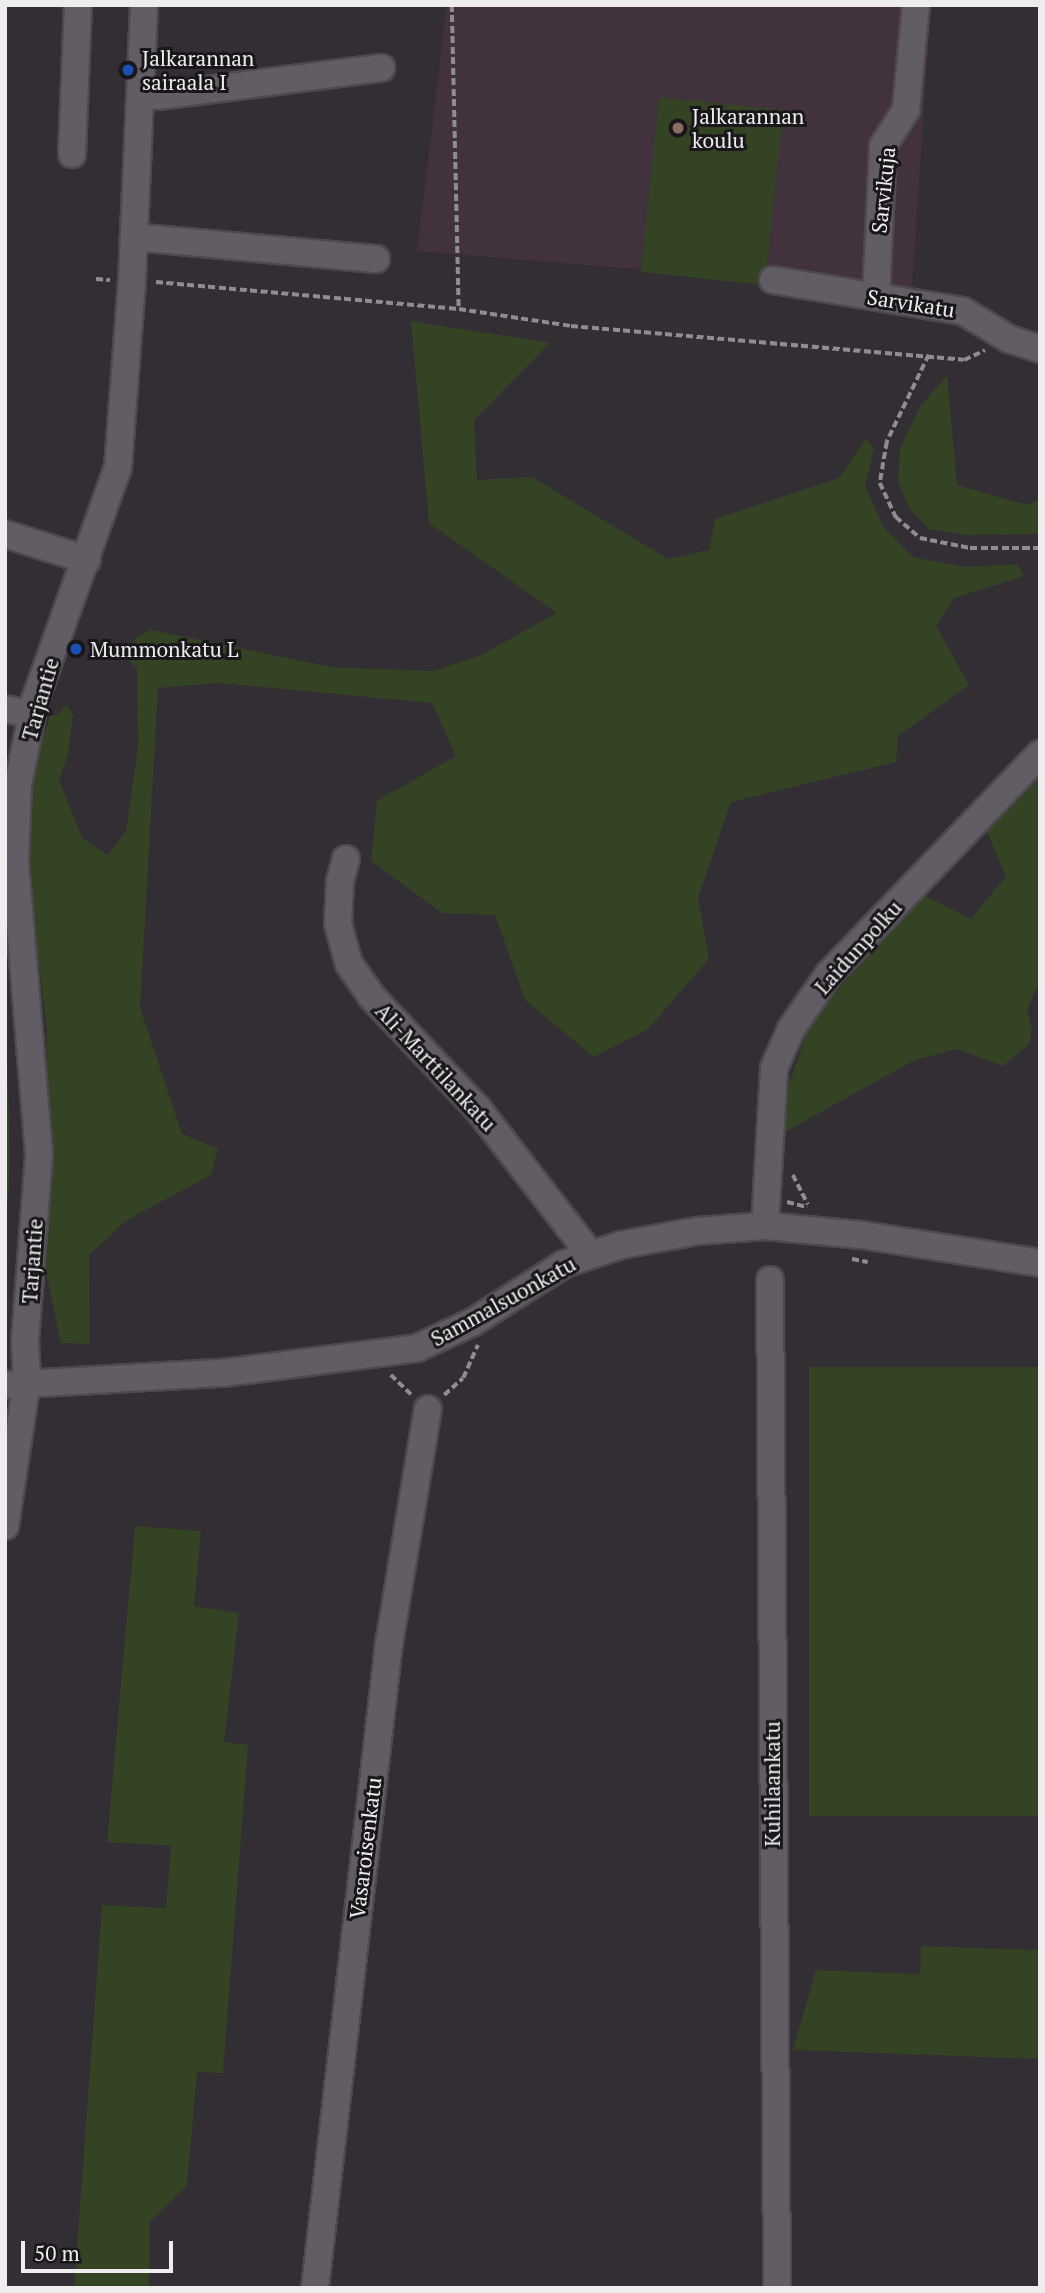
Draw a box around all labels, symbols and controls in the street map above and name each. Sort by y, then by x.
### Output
place label: Jalkarannan sairaala I [142,45,254,95]
marker: Jalkarannan sairaala I [120,62,136,78]
place label: Jalkarannan koulu [692,103,804,153]
marker: Jalkarannan koulu [670,120,686,136]
street label: Sarvikuja [866,146,900,234]
street label: Sarvikatu [865,284,957,322]
place label: Mummonkatu L [90,636,239,662]
marker: Mummonkatu L [68,641,84,657]
street label: Tarjantie [16,655,64,743]
street label: Laidunpolku [809,895,907,999]
street label: Ali-Marttilankatu [370,998,502,1136]
street label: Tarjantie [16,1218,48,1304]
street label: Sammalsuonkatu [426,1251,580,1351]
street label: Kuhilaankatu [759,1721,785,1847]
street label: Vasaroisenkatu [344,1776,386,1920]
scale bar [24,2226,177,2270]
text: 50 m [34,2239,80,2267]

